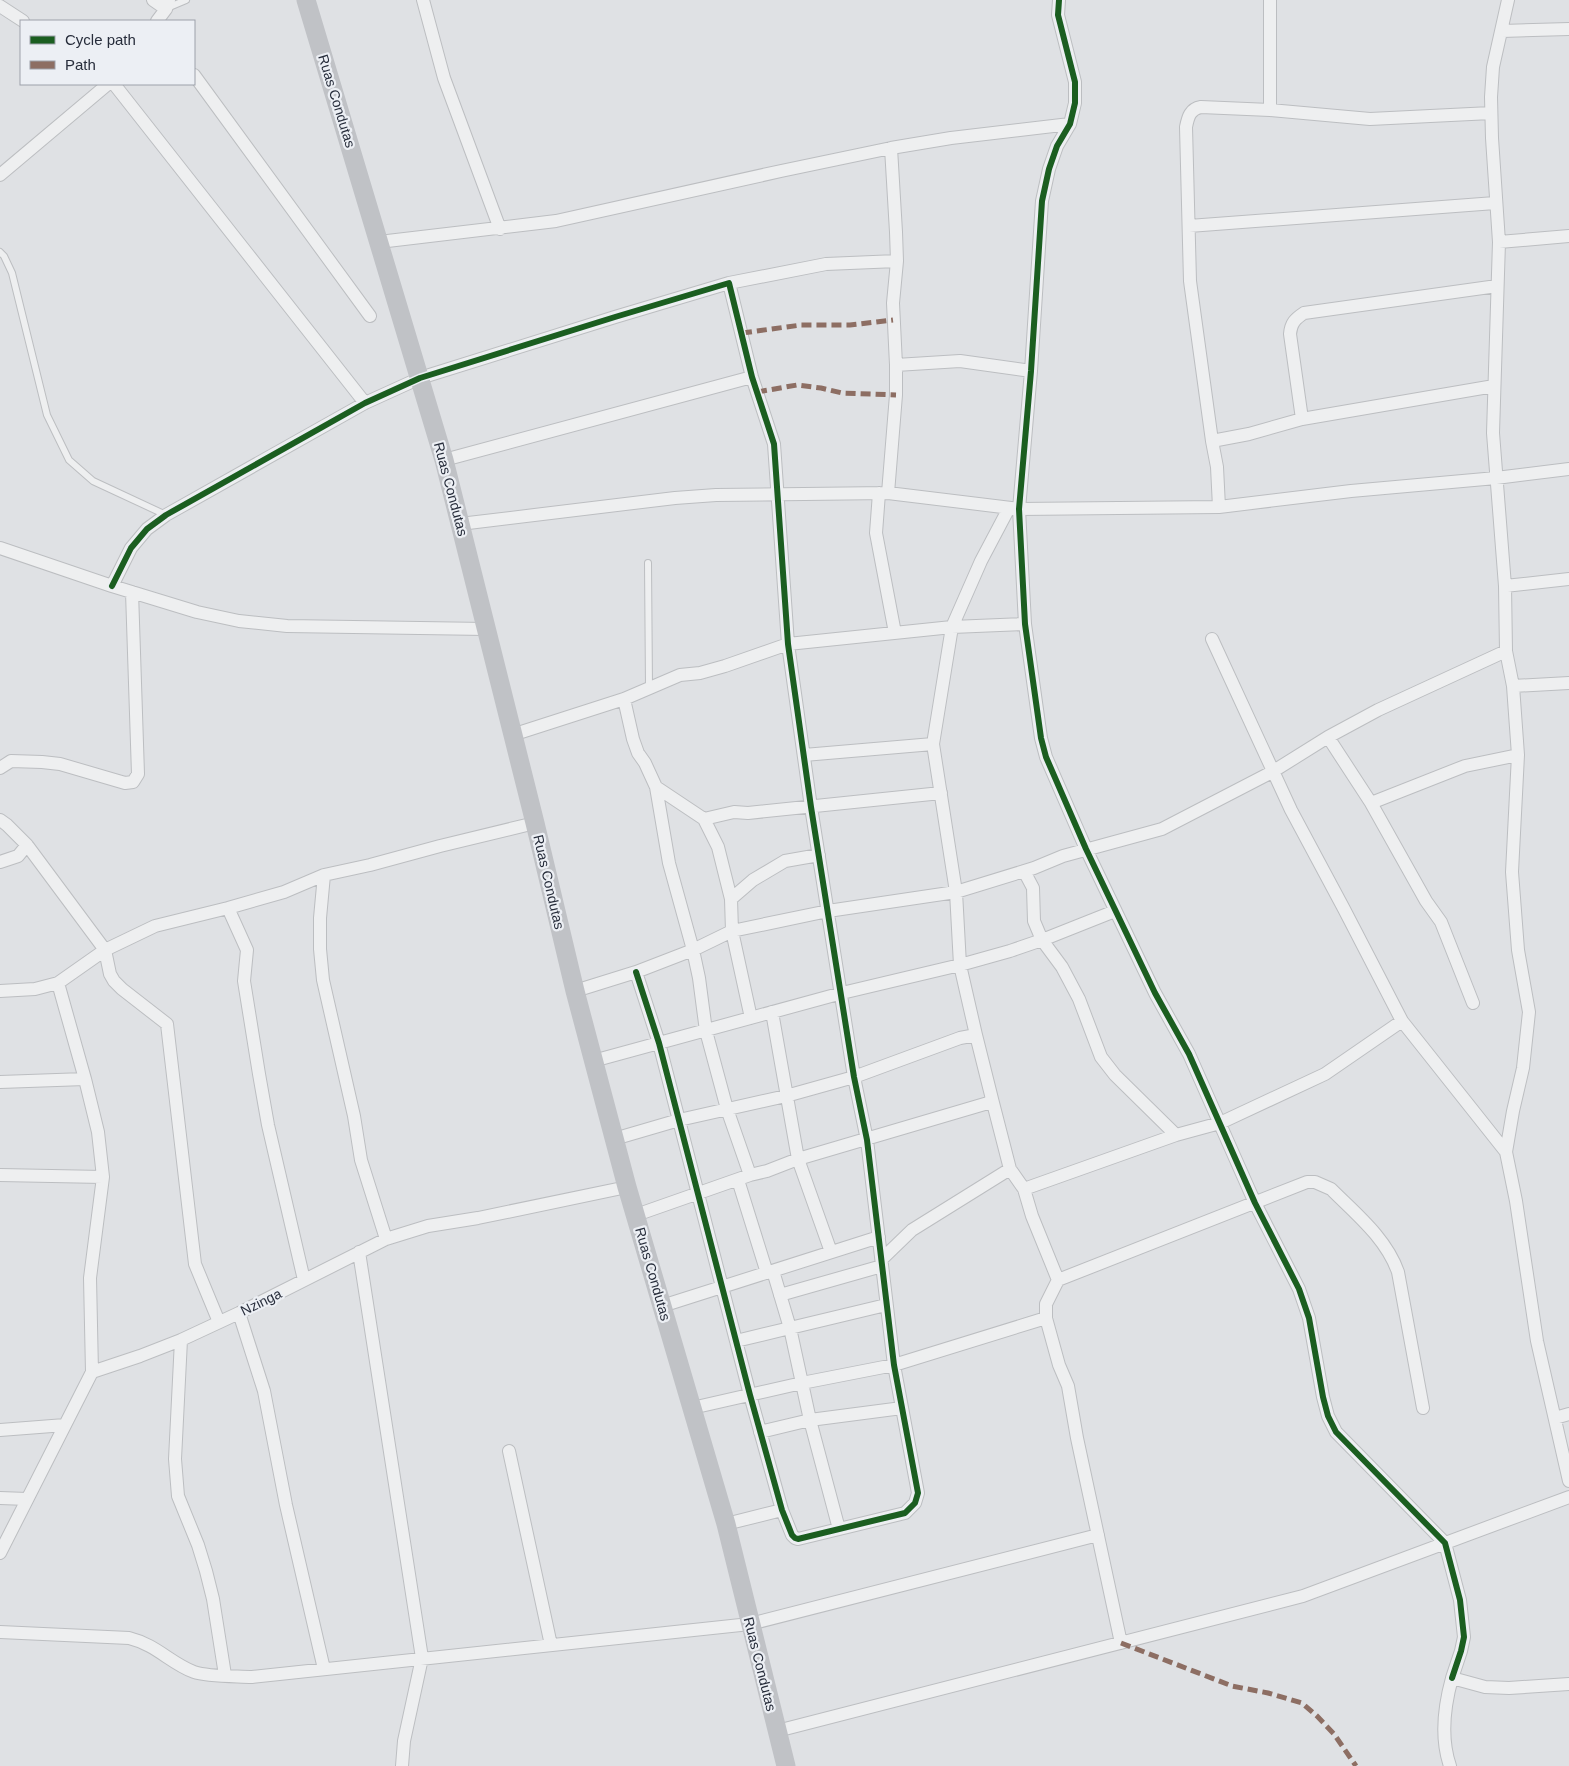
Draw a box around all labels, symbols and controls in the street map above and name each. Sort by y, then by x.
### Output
legend [20,20,195,85]
text: Cycle path [65,31,136,48]
street label: Ruas Condutas [315,53,359,149]
text: Path [65,56,96,73]
street label: Ruas Condutas [431,440,471,538]
street label: Ruas Condutas [530,833,568,931]
street label: Ruas Condutas [632,1225,674,1323]
street label: Nzinga [238,1285,284,1319]
street label: Ruas Condutas [741,1615,779,1713]

